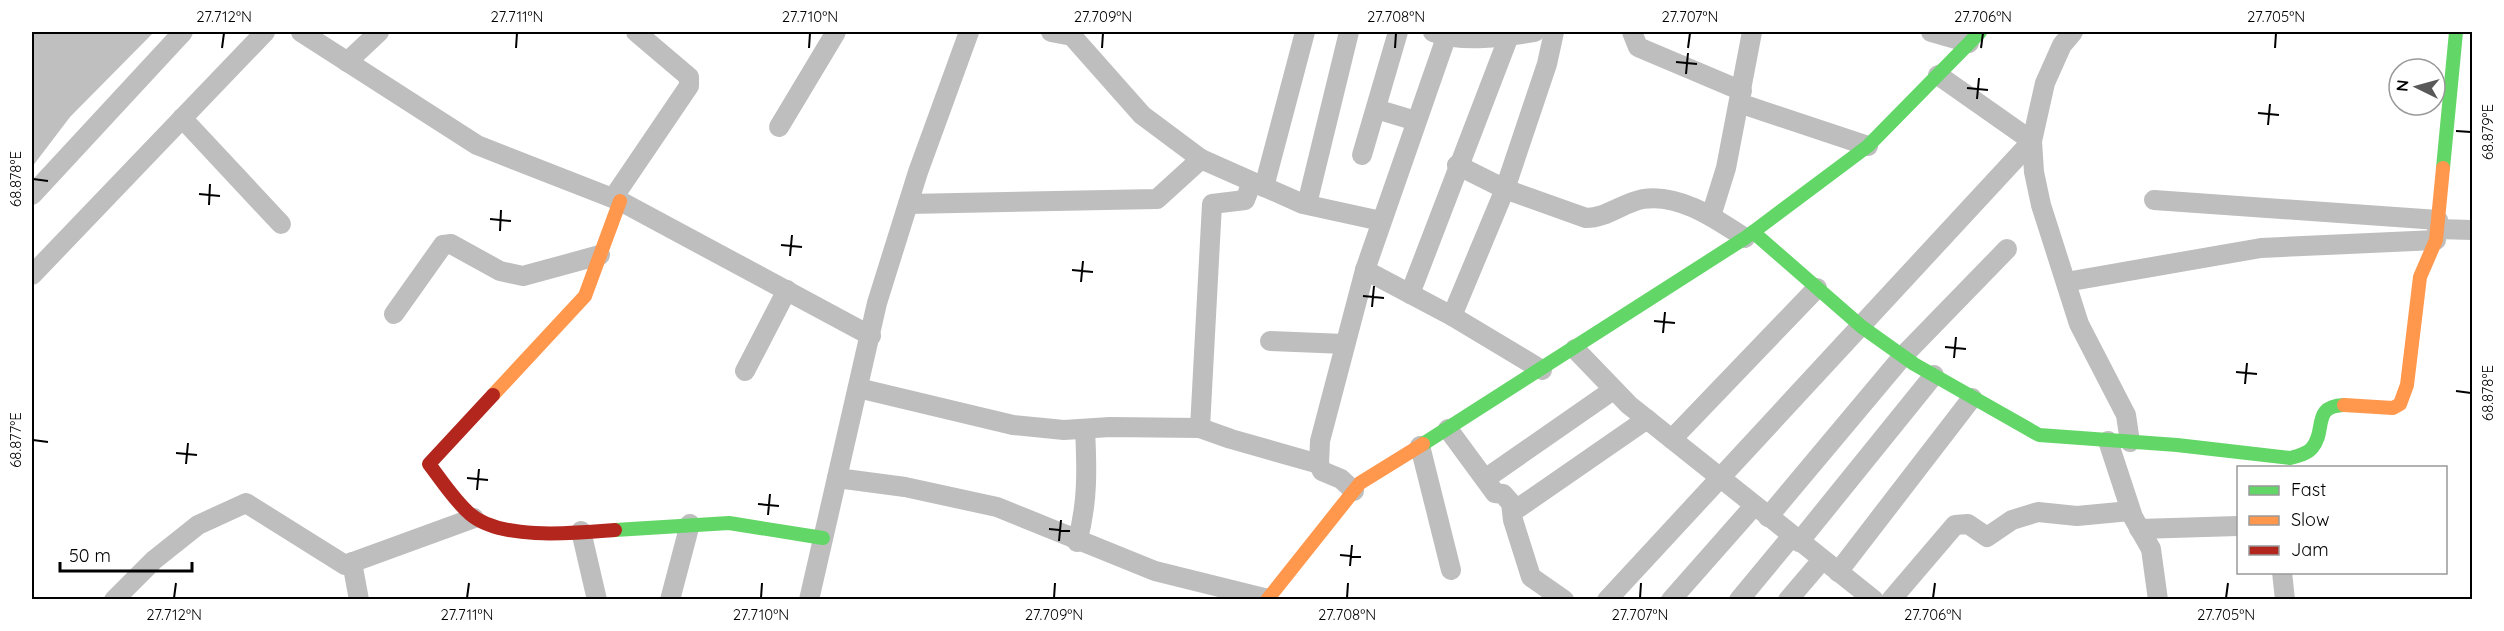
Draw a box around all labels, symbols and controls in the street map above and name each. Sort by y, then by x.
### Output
text: 27.712°N [196,7,252,26]
text: 27.711°N [491,7,543,26]
text: 27.710°N [782,7,838,26]
text: 27.709°N [1074,7,1132,26]
text: 27.708°N [1367,7,1425,26]
text: 27.707°N [1662,7,1718,26]
text: 27.706°N [1954,7,2012,26]
text: 27.705°N [2247,7,2305,26]
north arrow [2387,57,2447,117]
text: N [2392,79,2413,92]
text: 68.879°E [2478,104,2497,160]
text: 68.878°E [6,151,25,207]
text: 68.878°E [2478,365,2497,421]
text: 68.877°E [6,412,25,468]
legend [2237,466,2447,574]
text: Fast [2291,478,2326,501]
text: Slow [2291,508,2329,531]
scale bar [60,535,192,573]
text: Jam [2291,538,2329,561]
text: 50 m [69,544,111,567]
text: 27.712°N [146,605,202,624]
text: 27.711°N [441,605,493,624]
text: 27.710°N [733,605,789,624]
text: 27.709°N [1025,605,1083,624]
text: 27.708°N [1318,605,1376,624]
text: 27.707°N [1612,605,1668,624]
text: 27.706°N [1904,605,1962,624]
text: 27.705°N [2197,605,2255,624]

